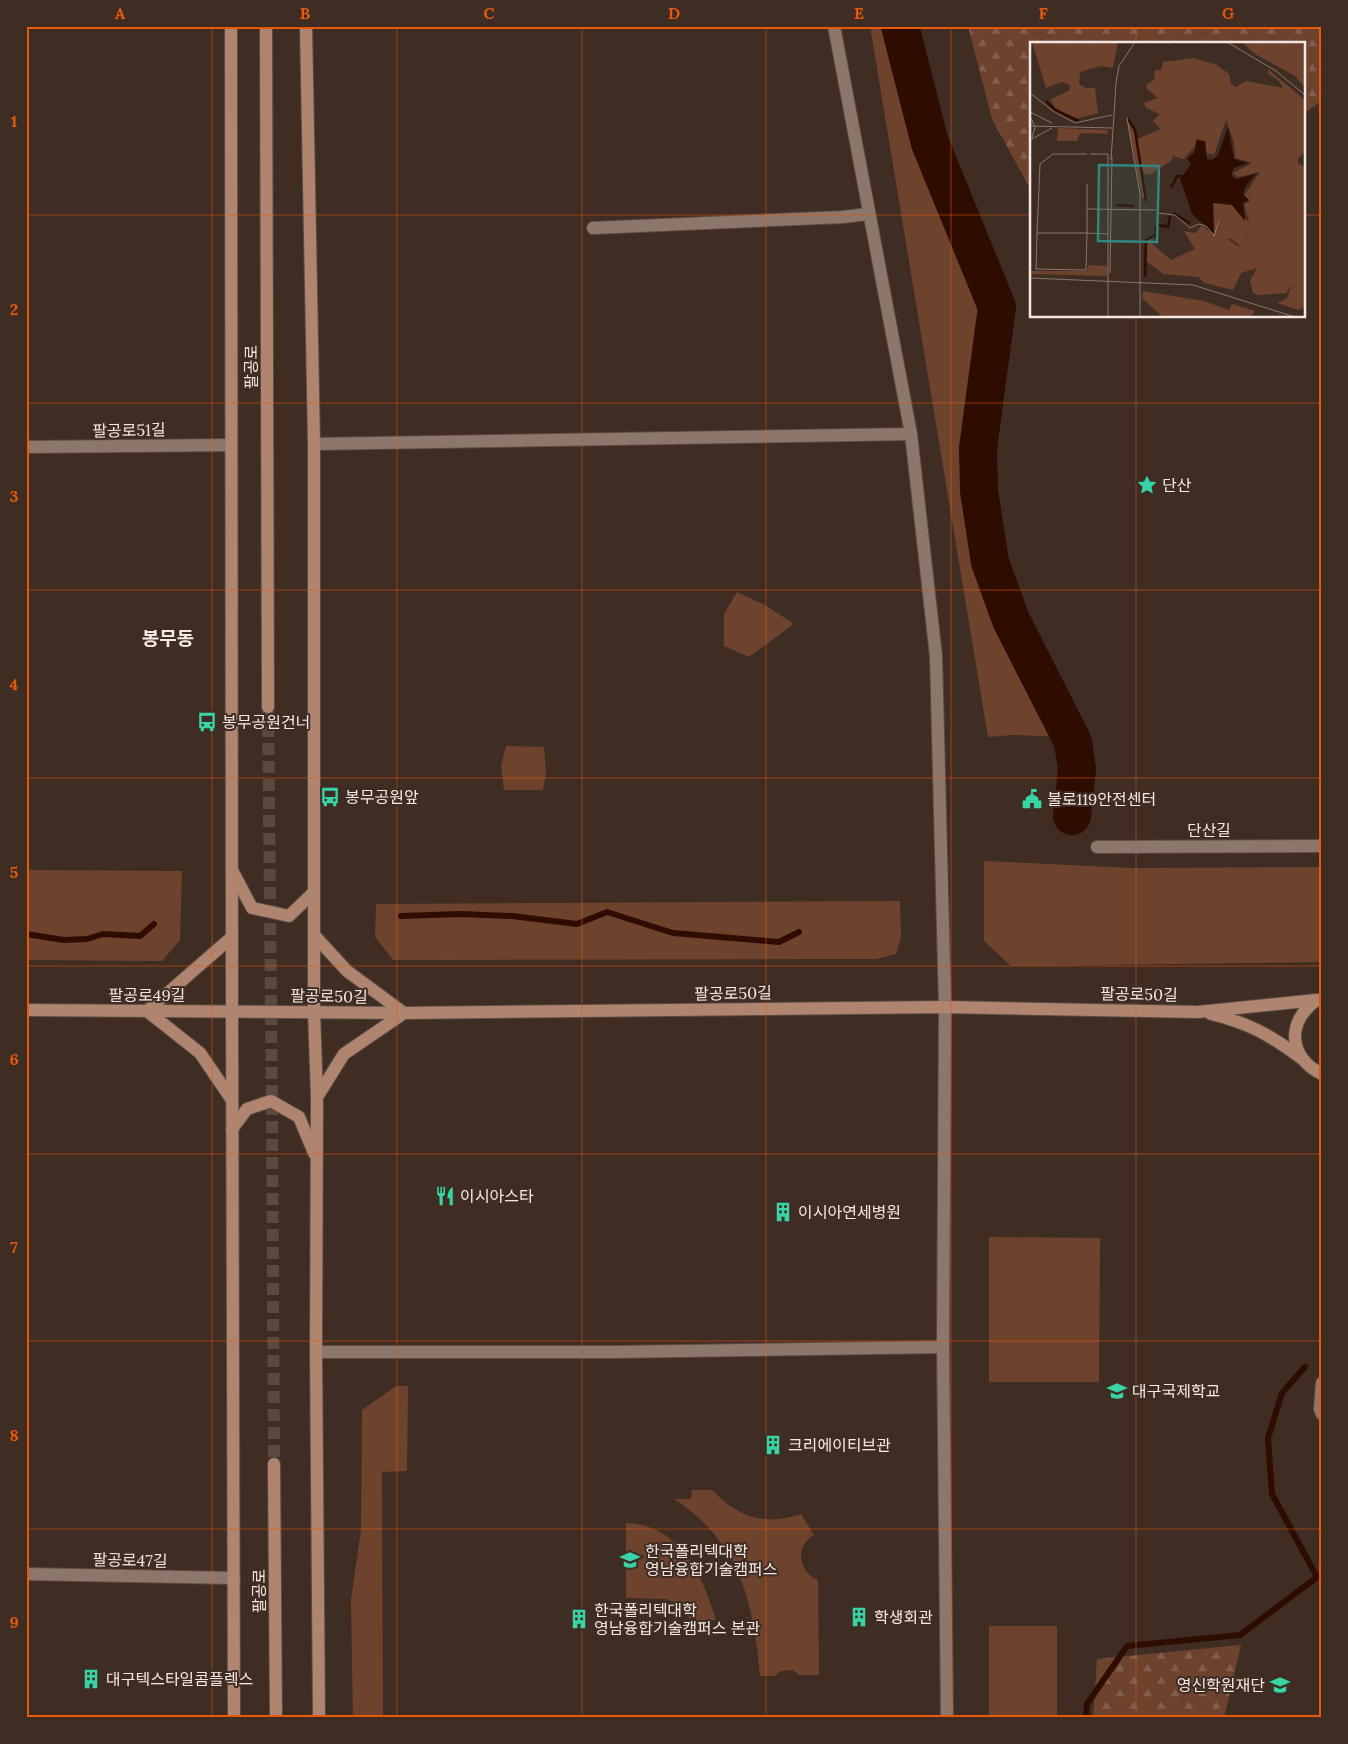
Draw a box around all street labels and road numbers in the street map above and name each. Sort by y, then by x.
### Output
street label: 팔공로 [241,345,261,389]
street label: 팔공로51길 [92,419,166,441]
street label: 단산길 [1187,820,1231,840]
street label: 팔공로50길 [694,982,772,1004]
street label: 팔공로50길 [1100,983,1178,1005]
street label: 팔공로49길 [109,985,185,1005]
street label: 팔공로50길 [290,985,368,1007]
street label: 팔공로47길 [92,1549,168,1571]
street label: 팔공로 [249,1569,269,1613]

